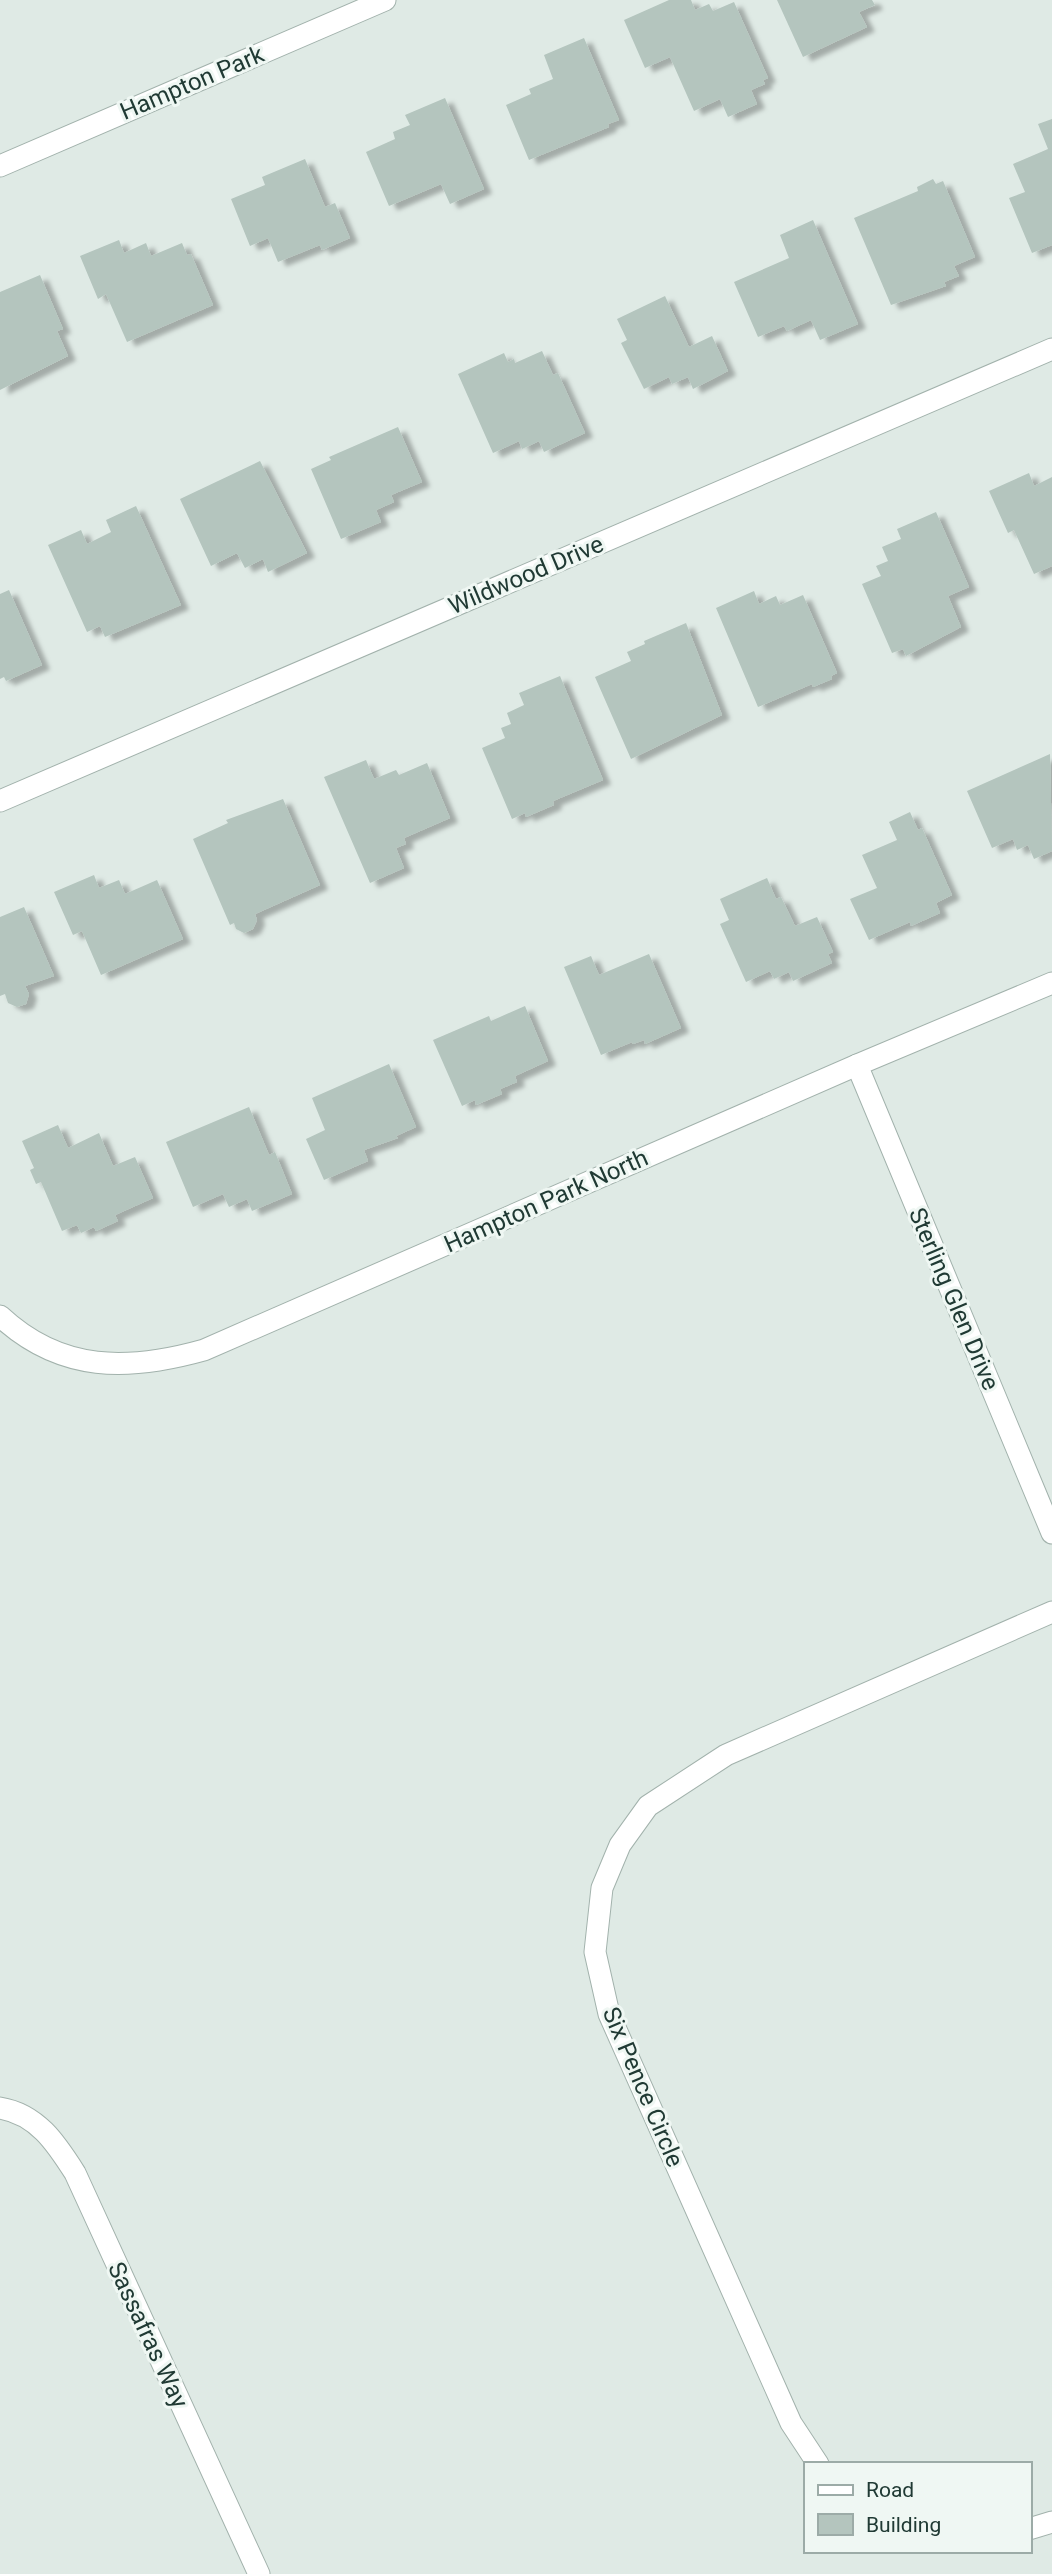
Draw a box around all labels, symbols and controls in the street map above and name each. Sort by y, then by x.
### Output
street label: Hampton Park [116,40,269,126]
street label: Wildwood Drive [444,530,608,620]
street label: Hampton Park North [440,1143,652,1259]
street label: Sterling Glen Drive [903,1204,1005,1394]
street label: Six Pence Circle [597,2003,689,2171]
street label: Sassafras Way [102,2258,194,2413]
legend [804,2462,1031,2553]
text: Road [866,2478,914,2502]
text: Building [866,2513,941,2537]

